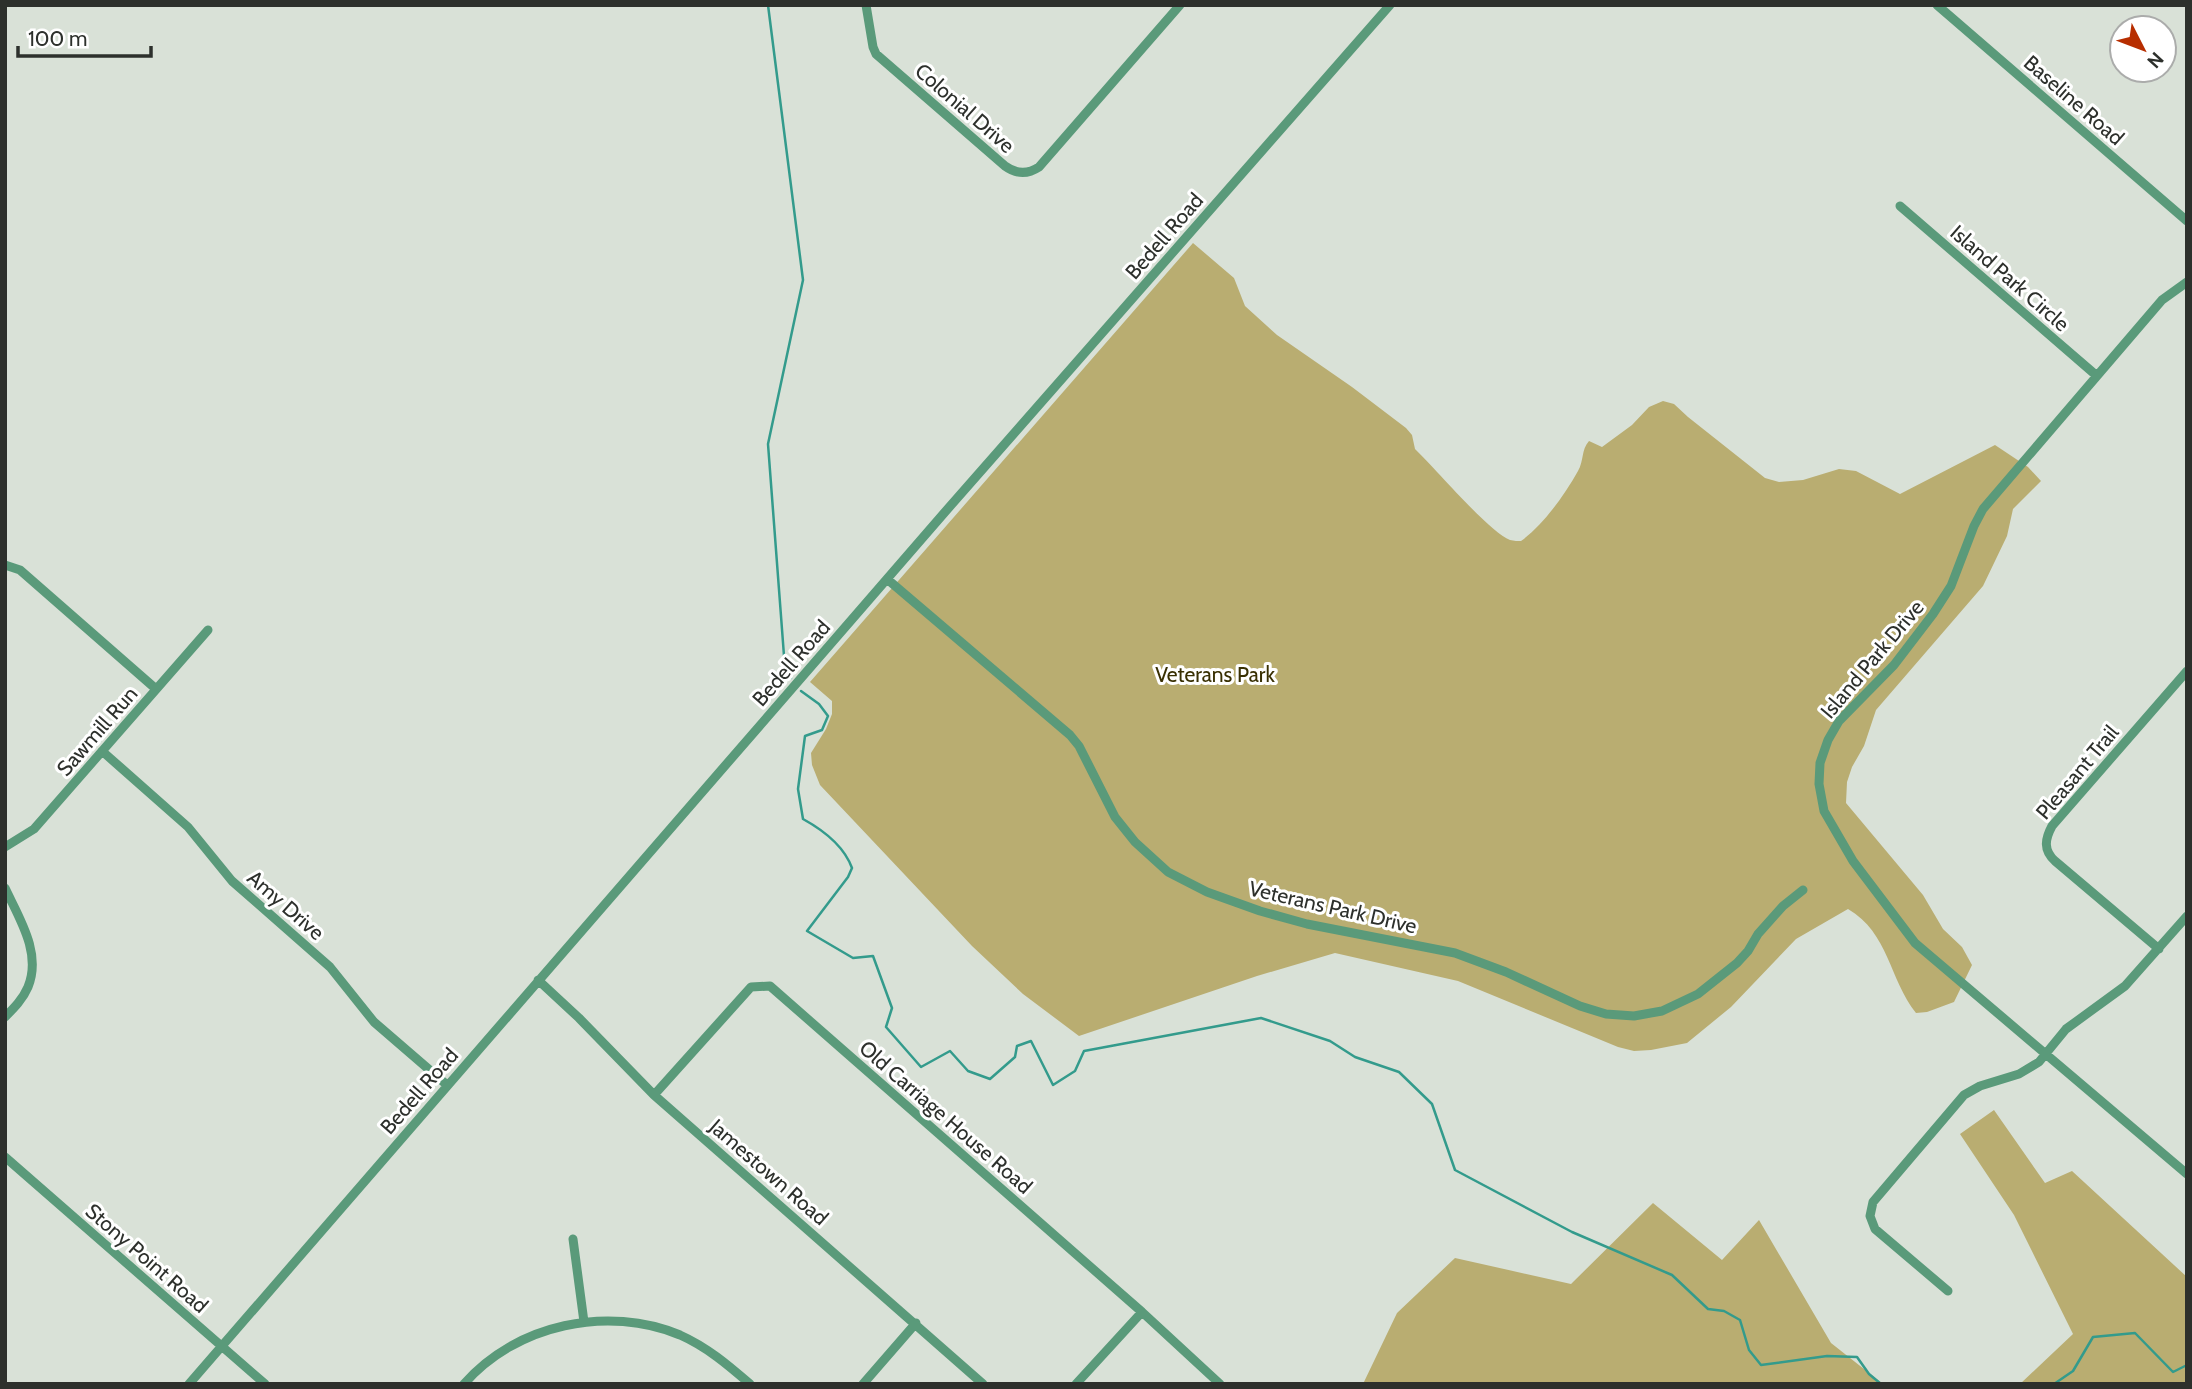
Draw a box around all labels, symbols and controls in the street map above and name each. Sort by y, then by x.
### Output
scale bar [18,14,150,58]
north arrow [2108,14,2178,84]
text: 100 m [28,26,87,51]
text: N [2142,47,2168,73]
street label: Baseline Road [2019,50,2129,150]
street label: Colonial Drive [910,58,1020,158]
street label: Bedell Road [1120,188,1208,284]
street label: Island Park Circle [1946,220,2075,337]
street label: Island Park Drive [1815,595,1929,723]
street label: Bedell Road [747,615,835,711]
park label: Veterans Park [1155,662,1275,687]
street label: Sawmill Run [51,681,143,781]
street label: Pleasant Trail [2030,720,2124,824]
street label: Amy Drive [243,865,330,945]
street label: Veterans Park Drive [1247,876,1420,939]
street label: Old Carriage House Road [854,1035,1038,1199]
street label: Bedell Road [375,1043,463,1139]
street label: Jamestown Road [704,1113,833,1230]
street label: Stony Point Road [81,1198,213,1318]

